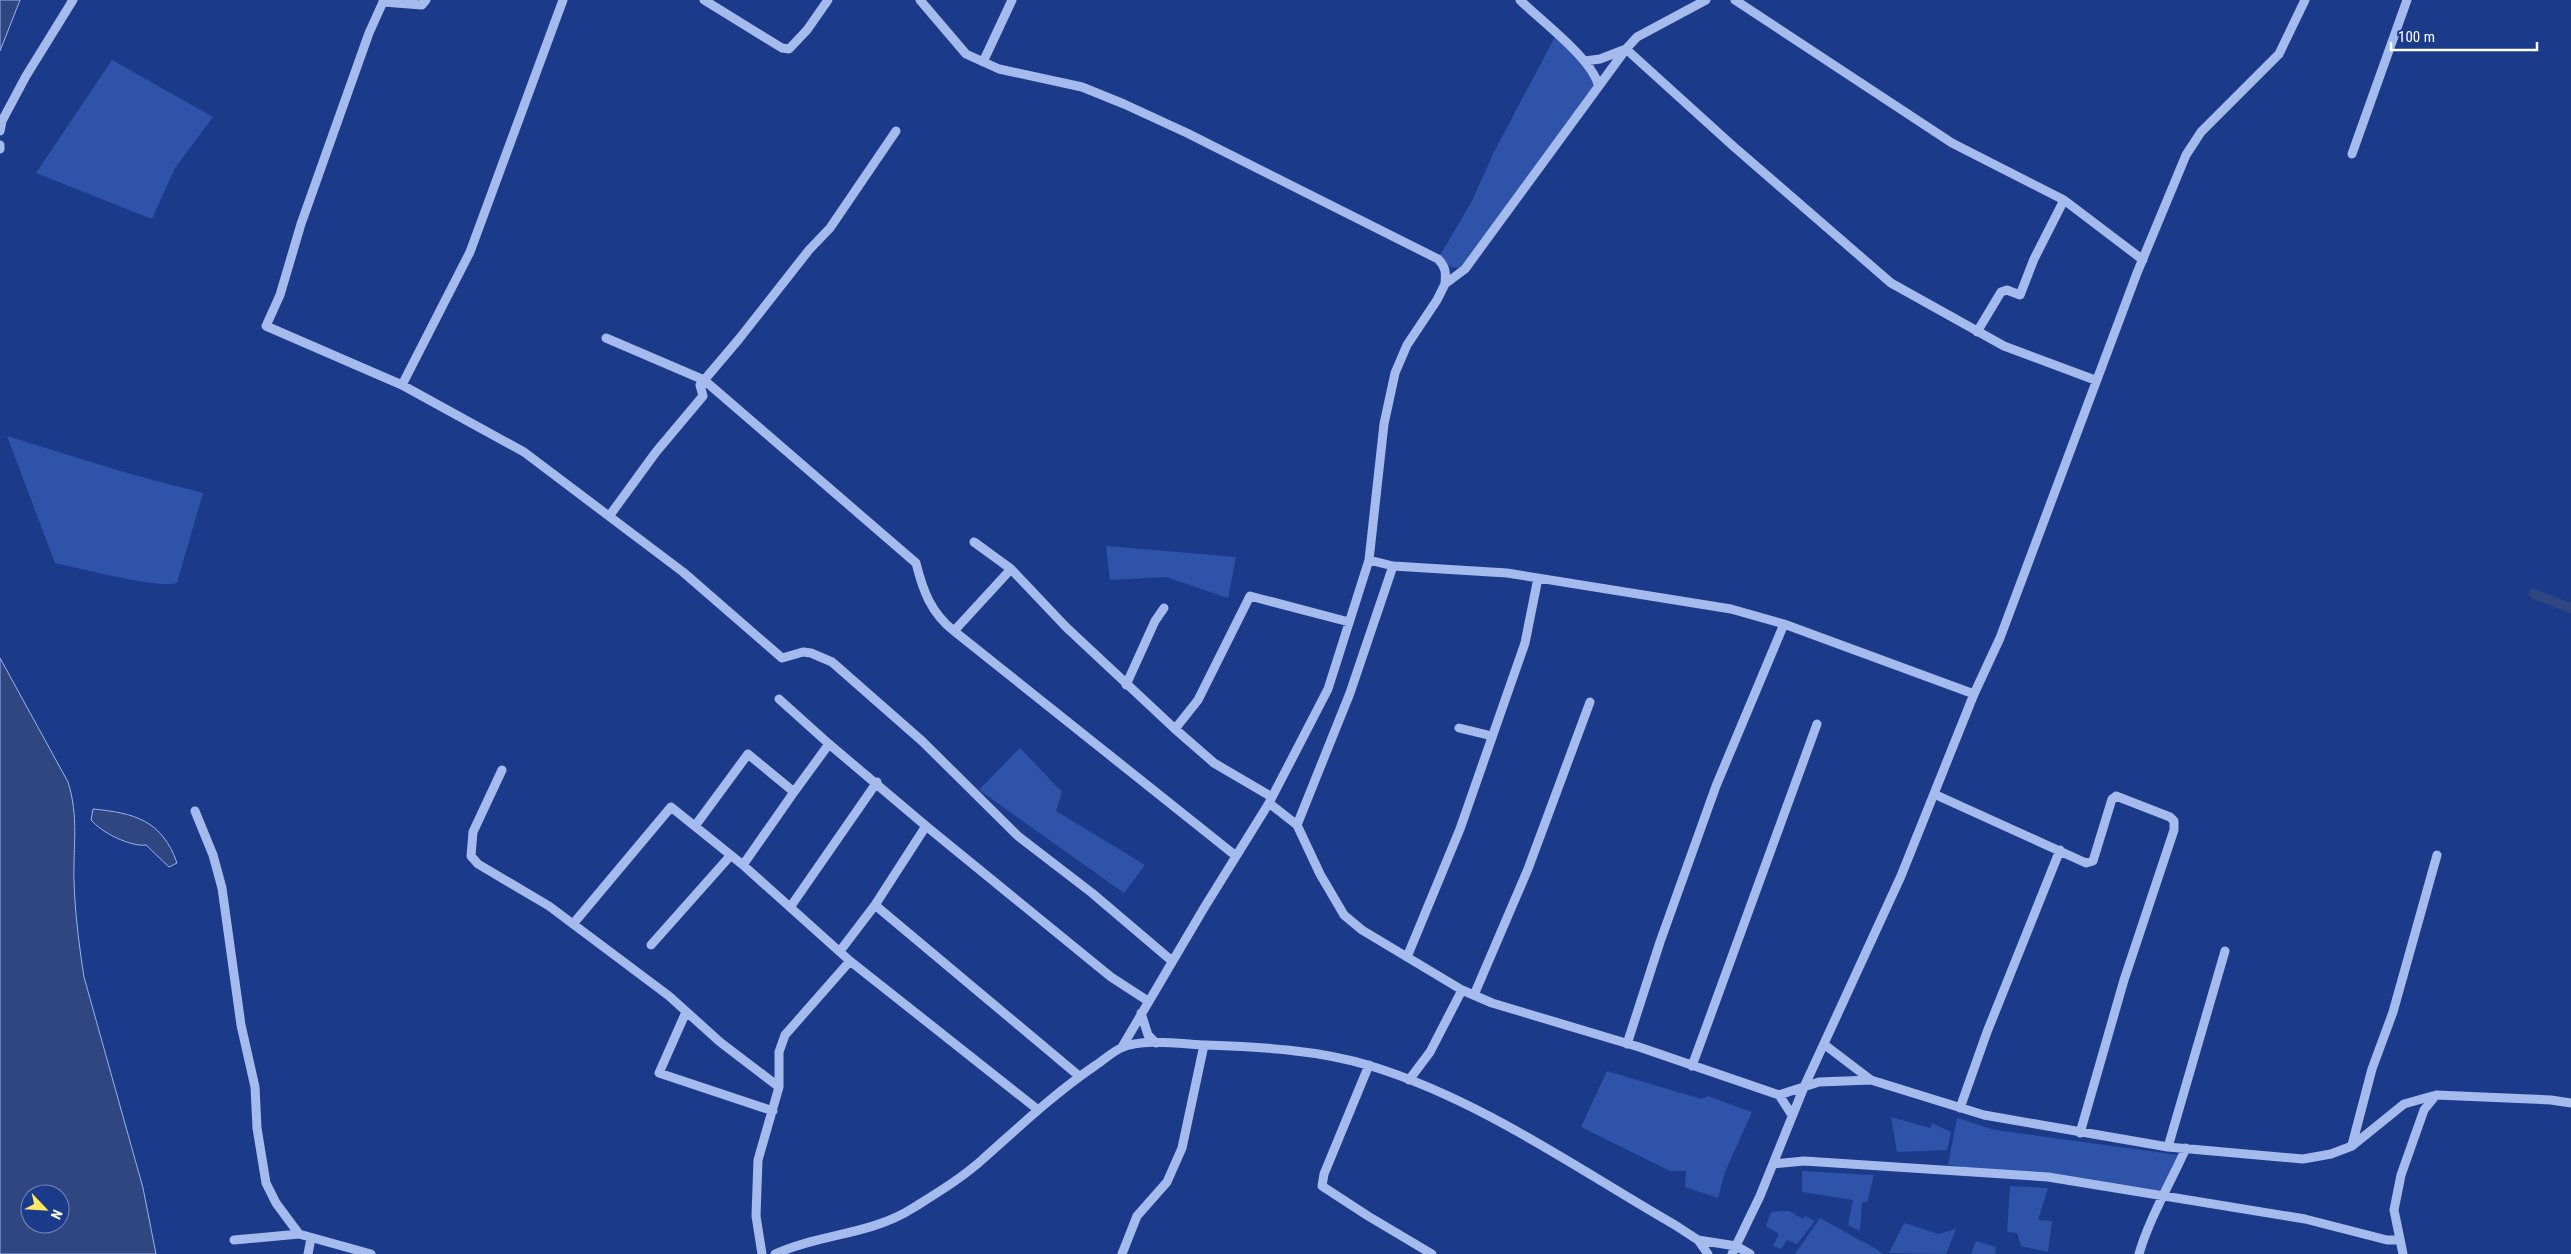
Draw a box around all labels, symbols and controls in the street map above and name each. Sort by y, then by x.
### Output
scale bar [2391,20,2537,52]
text: 100 m [2398,28,2435,46]
north arrow [20,1184,70,1234]
text: N [48,1207,66,1222]

